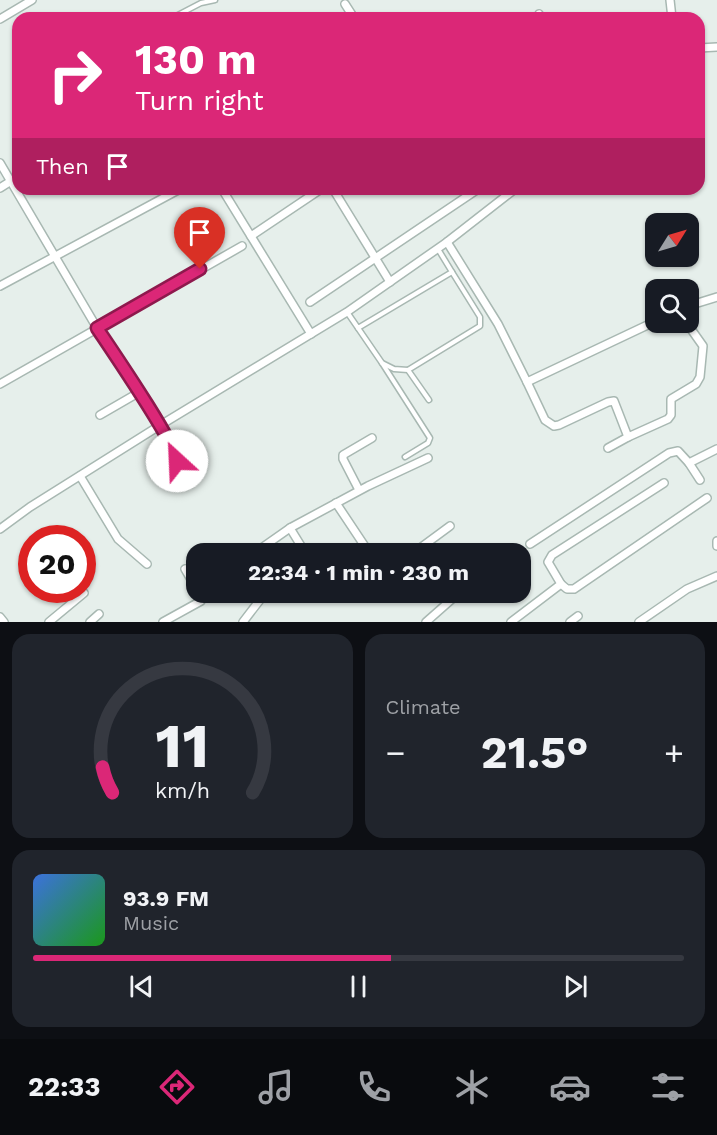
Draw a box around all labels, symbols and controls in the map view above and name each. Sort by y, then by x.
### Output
text: 130 m [135,35,257,84]
icon: right [36,36,114,114]
text: Turn right [135,85,264,117]
icon: arrive [101,150,134,183]
text: Then [36,154,89,179]
pin [174,207,225,269]
north arrow [645,213,699,267]
map controls [645,213,699,333]
icon: arrive [183,216,216,249]
button: search [645,279,699,333]
position arrow [145,429,209,493]
speed limit sign: 20 [18,525,96,603]
text: 22:34 · 1 min · 230 m [248,560,469,585]
text: Climate [386,695,461,719]
text: 11 [155,709,209,782]
text: 21.5° [481,726,589,779]
text: − [386,733,405,772]
text: + [664,733,684,772]
text: km/h [155,778,210,803]
text: 93.9 FM [123,886,209,911]
text: Music [123,911,179,935]
icon: previous [125,970,158,1003]
icon: pause [342,970,375,1003]
icon: next [559,970,592,1003]
icon: directions [156,1066,198,1108]
icon: music [255,1066,297,1108]
icon: phone [353,1066,395,1108]
icon: climate [451,1066,493,1108]
icon: car [549,1066,591,1108]
icon: filters [647,1066,689,1108]
text: 22:33 [28,1071,100,1103]

